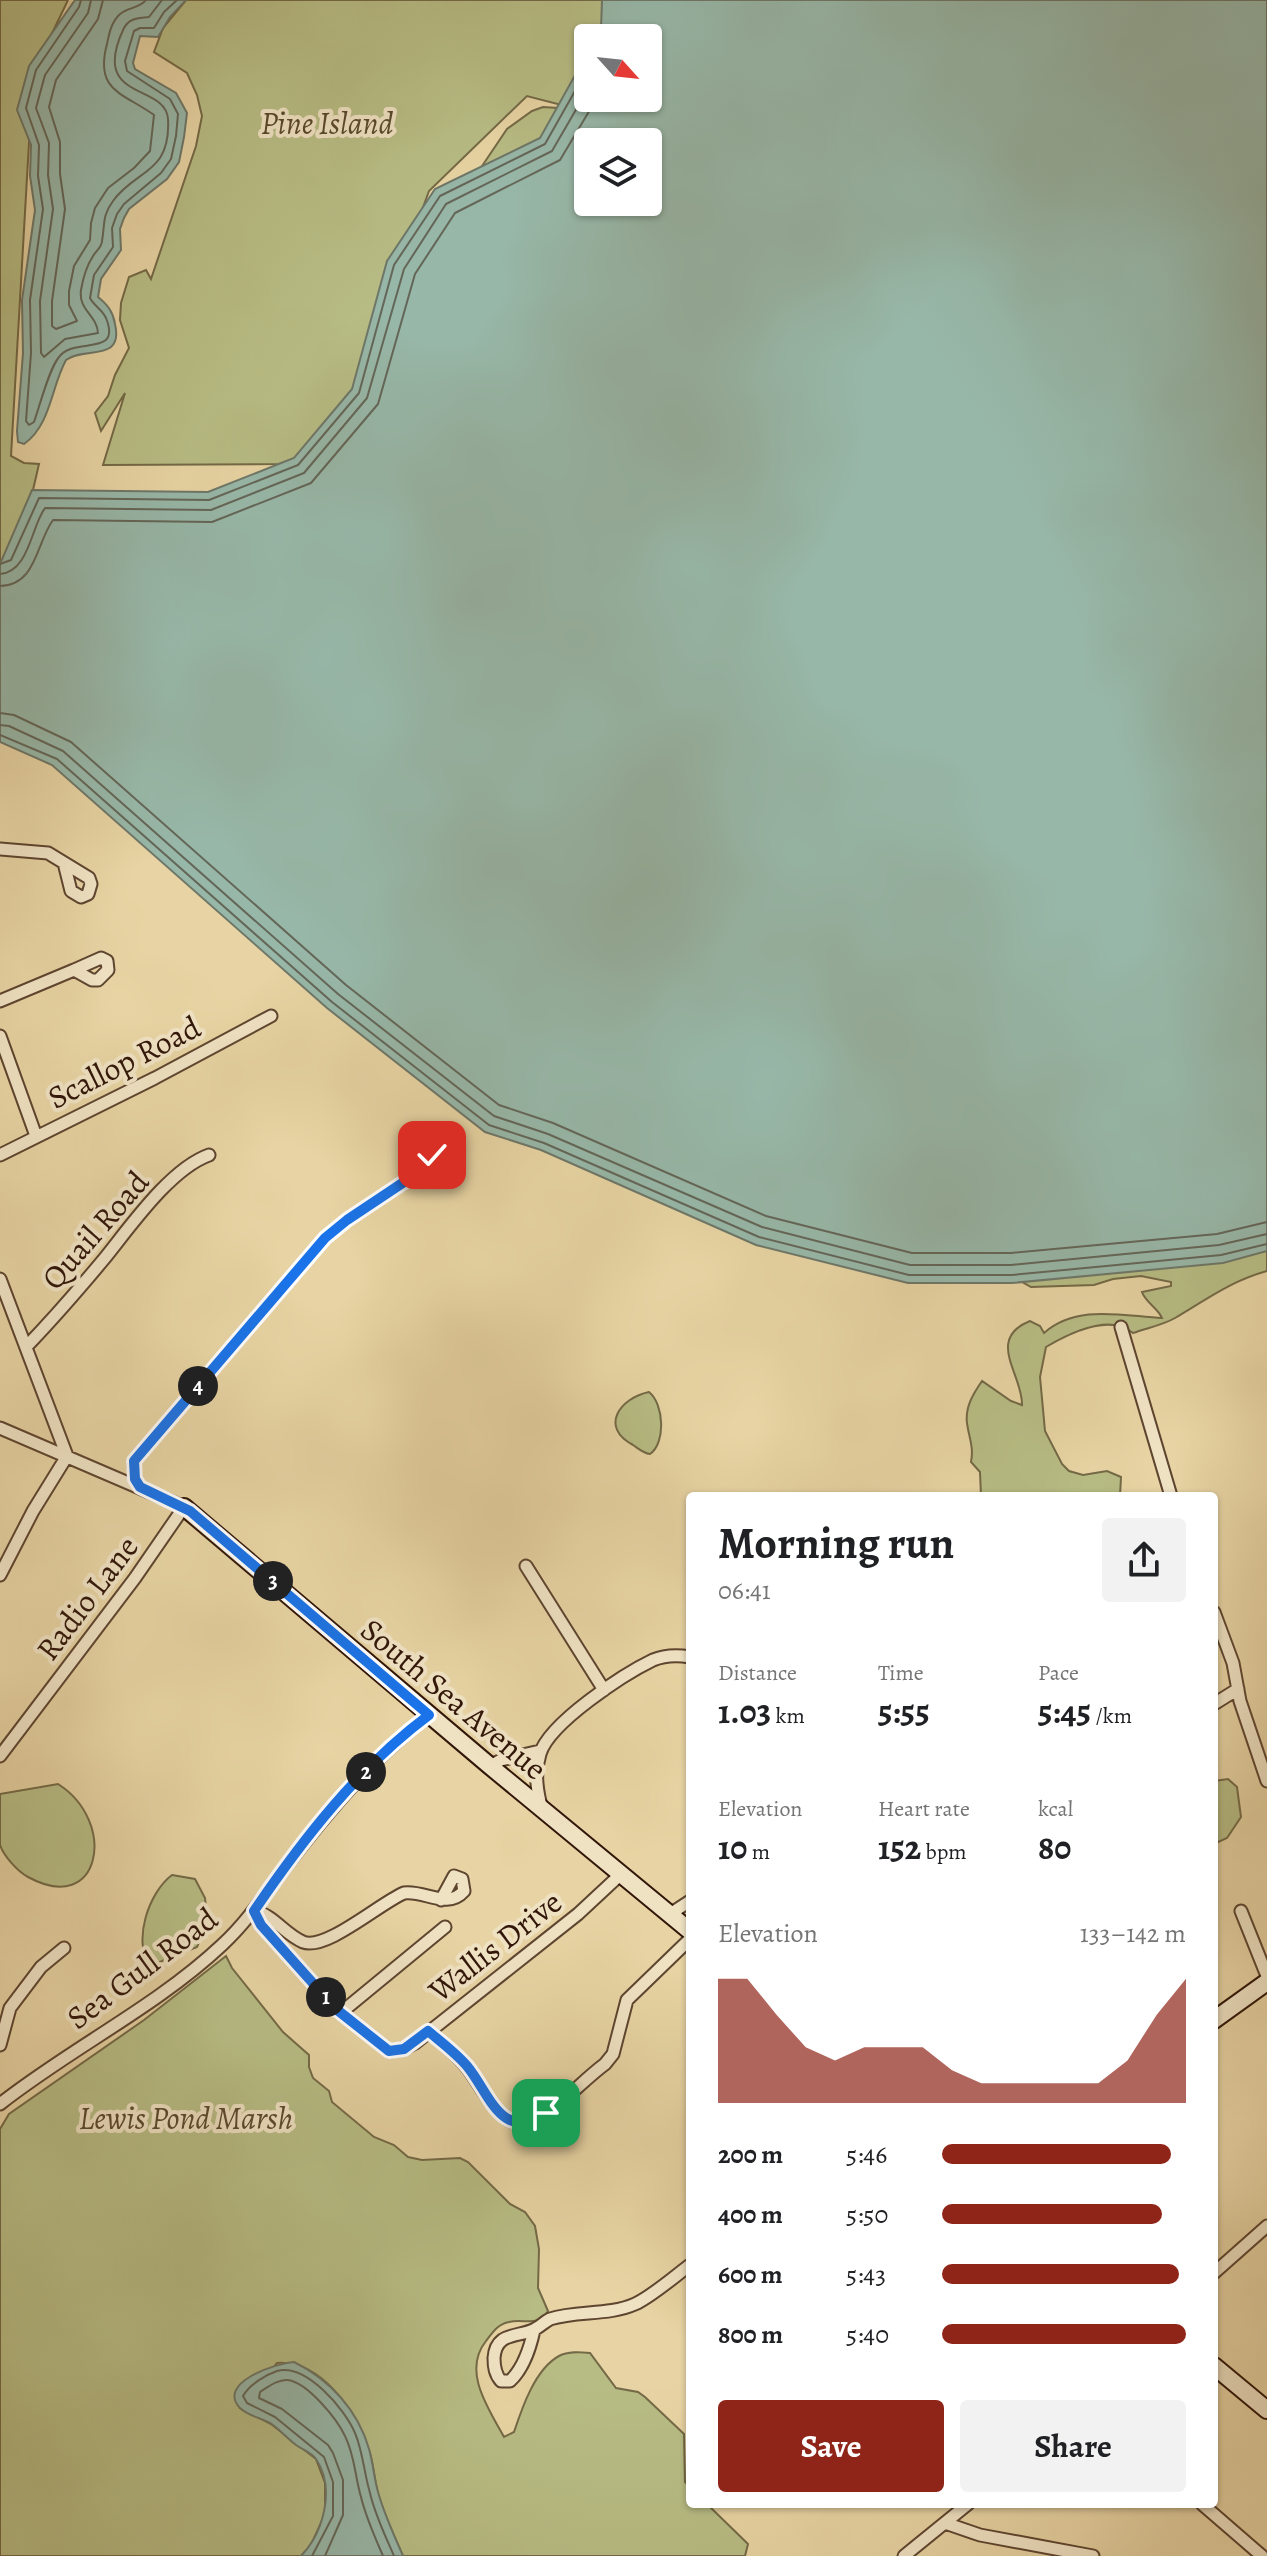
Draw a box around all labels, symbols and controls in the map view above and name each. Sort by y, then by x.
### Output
north arrow [574,24,662,112]
map controls [574,24,662,216]
park label: Pine Island [261,101,393,145]
button: layers [574,128,662,216]
street label: Scallop Road [40,1004,209,1119]
pin [398,1121,466,1189]
icon: check [410,1133,454,1177]
street label: Quail Road [31,1160,159,1299]
pin: 4 [178,1366,218,1406]
text: 4 [193,1371,203,1401]
text: Morning run [718,1513,954,1573]
button: share [1102,1518,1186,1602]
street label: Radio Lane [26,1527,148,1669]
pin: 3 [253,1561,293,1601]
text: 3 [268,1566,278,1596]
text: 06:41 [718,1573,771,1608]
street label: South Sea Avenue [351,1608,557,1790]
text: Distance [718,1658,797,1688]
text: Time [878,1658,924,1688]
text: Pace [1038,1658,1079,1688]
text: 1.03 [718,1688,771,1735]
text: 5:55 [878,1688,930,1735]
text: 5:45 [1038,1688,1091,1735]
text: km [771,1701,805,1731]
text: /km [1091,1701,1132,1731]
pin: 2 [346,1752,386,1792]
text: 2 [361,1757,371,1787]
text: Elevation [718,1794,802,1824]
text: Heart rate [878,1794,970,1824]
text: kcal [1038,1794,1073,1824]
text: 10 [718,1824,747,1871]
text: 152 [878,1824,921,1871]
text: 80 [1038,1824,1071,1871]
text: m [747,1837,770,1867]
text: bpm [921,1837,967,1867]
street label: Wallis Drive [418,1880,571,2013]
street label: Sea Gull Road [57,1896,227,2039]
text: Elevation [718,1916,818,1951]
text: 133–142 m [1080,1916,1186,1951]
pin: 1 [306,1977,346,2017]
text: 1 [322,1982,330,2012]
pin [512,2079,580,2147]
icon: arrive [524,2091,568,2135]
park label: Lewis Pond Marsh [79,2096,293,2140]
text: 200 m [718,2137,783,2172]
text: 5:46 [846,2137,887,2172]
text: 400 m [718,2197,783,2232]
text: 5:50 [846,2197,888,2232]
text: 600 m [718,2257,783,2292]
text: 5:43 [846,2257,886,2292]
text: 800 m [718,2317,783,2352]
text: 5:40 [846,2317,889,2352]
button: Save [718,2400,944,2492]
button: Share [960,2400,1186,2492]

